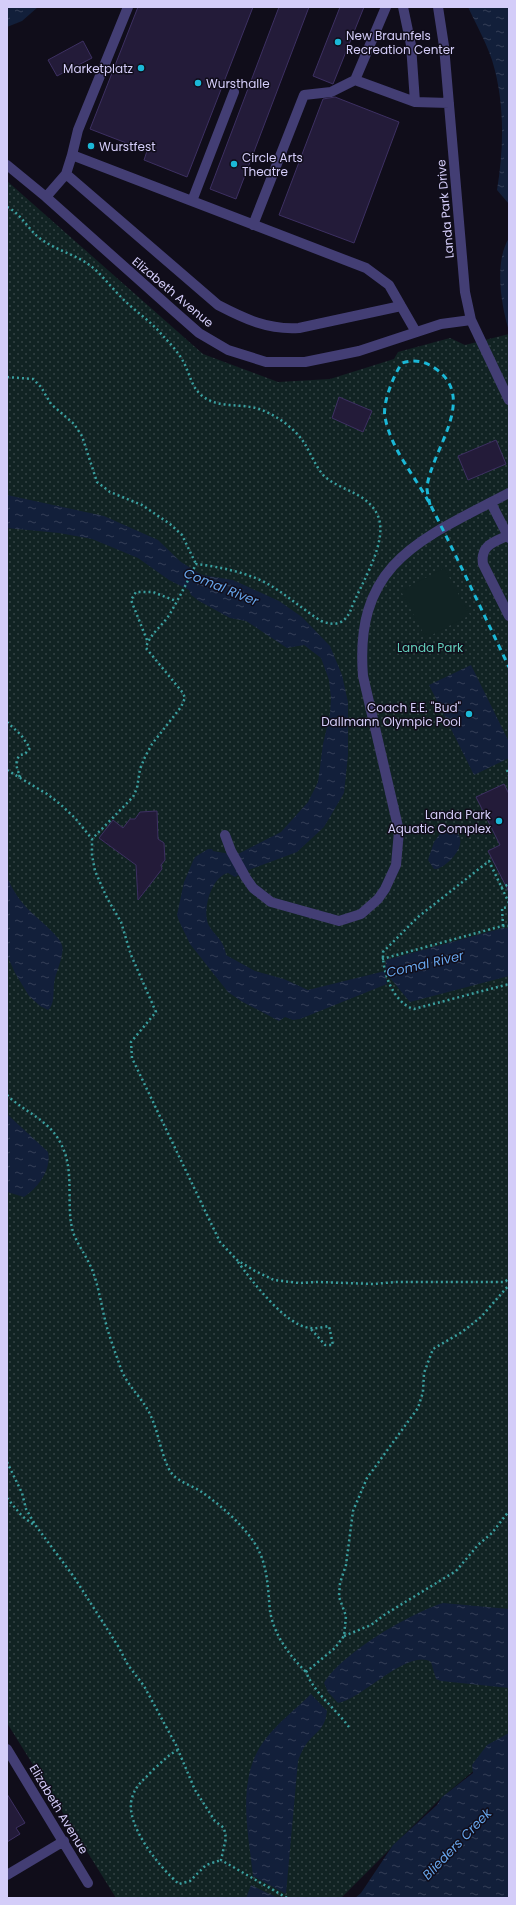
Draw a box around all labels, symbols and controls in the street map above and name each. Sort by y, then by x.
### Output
place label: New Braunfels Recreation Center [346,27,455,58]
marker: New Braunfels Recreation Center [333,37,343,47]
place label: Marketplatz [63,60,133,77]
marker: Marketplatz [136,63,146,73]
place label: Wursthalle [206,75,270,92]
marker: Wursthalle [193,78,203,88]
place label: Wurstfest [99,138,156,155]
marker: Wurstfest [86,141,96,151]
place label: Circle Arts Theatre [242,149,303,180]
marker: Circle Arts Theatre [229,159,239,169]
street label: Landa Park Drive [432,159,458,259]
street label: Elizabeth Avenue [129,253,217,331]
water label: Comal River [181,563,262,611]
park label: Landa Park [397,639,464,656]
place label: Coach E.E. "Bud" Dallmann Olympic Pool [321,699,461,730]
marker: Coach E.E. "Bud" Dallmann Olympic Pool [464,709,474,719]
place label: Landa Park Aquatic Complex [388,806,492,837]
marker: Landa Park Aquatic Complex [494,816,504,826]
water label: Comal River [384,946,467,982]
street label: Elizabeth Avenue [26,1761,92,1857]
water label: Blieders Creek [418,1803,497,1884]

